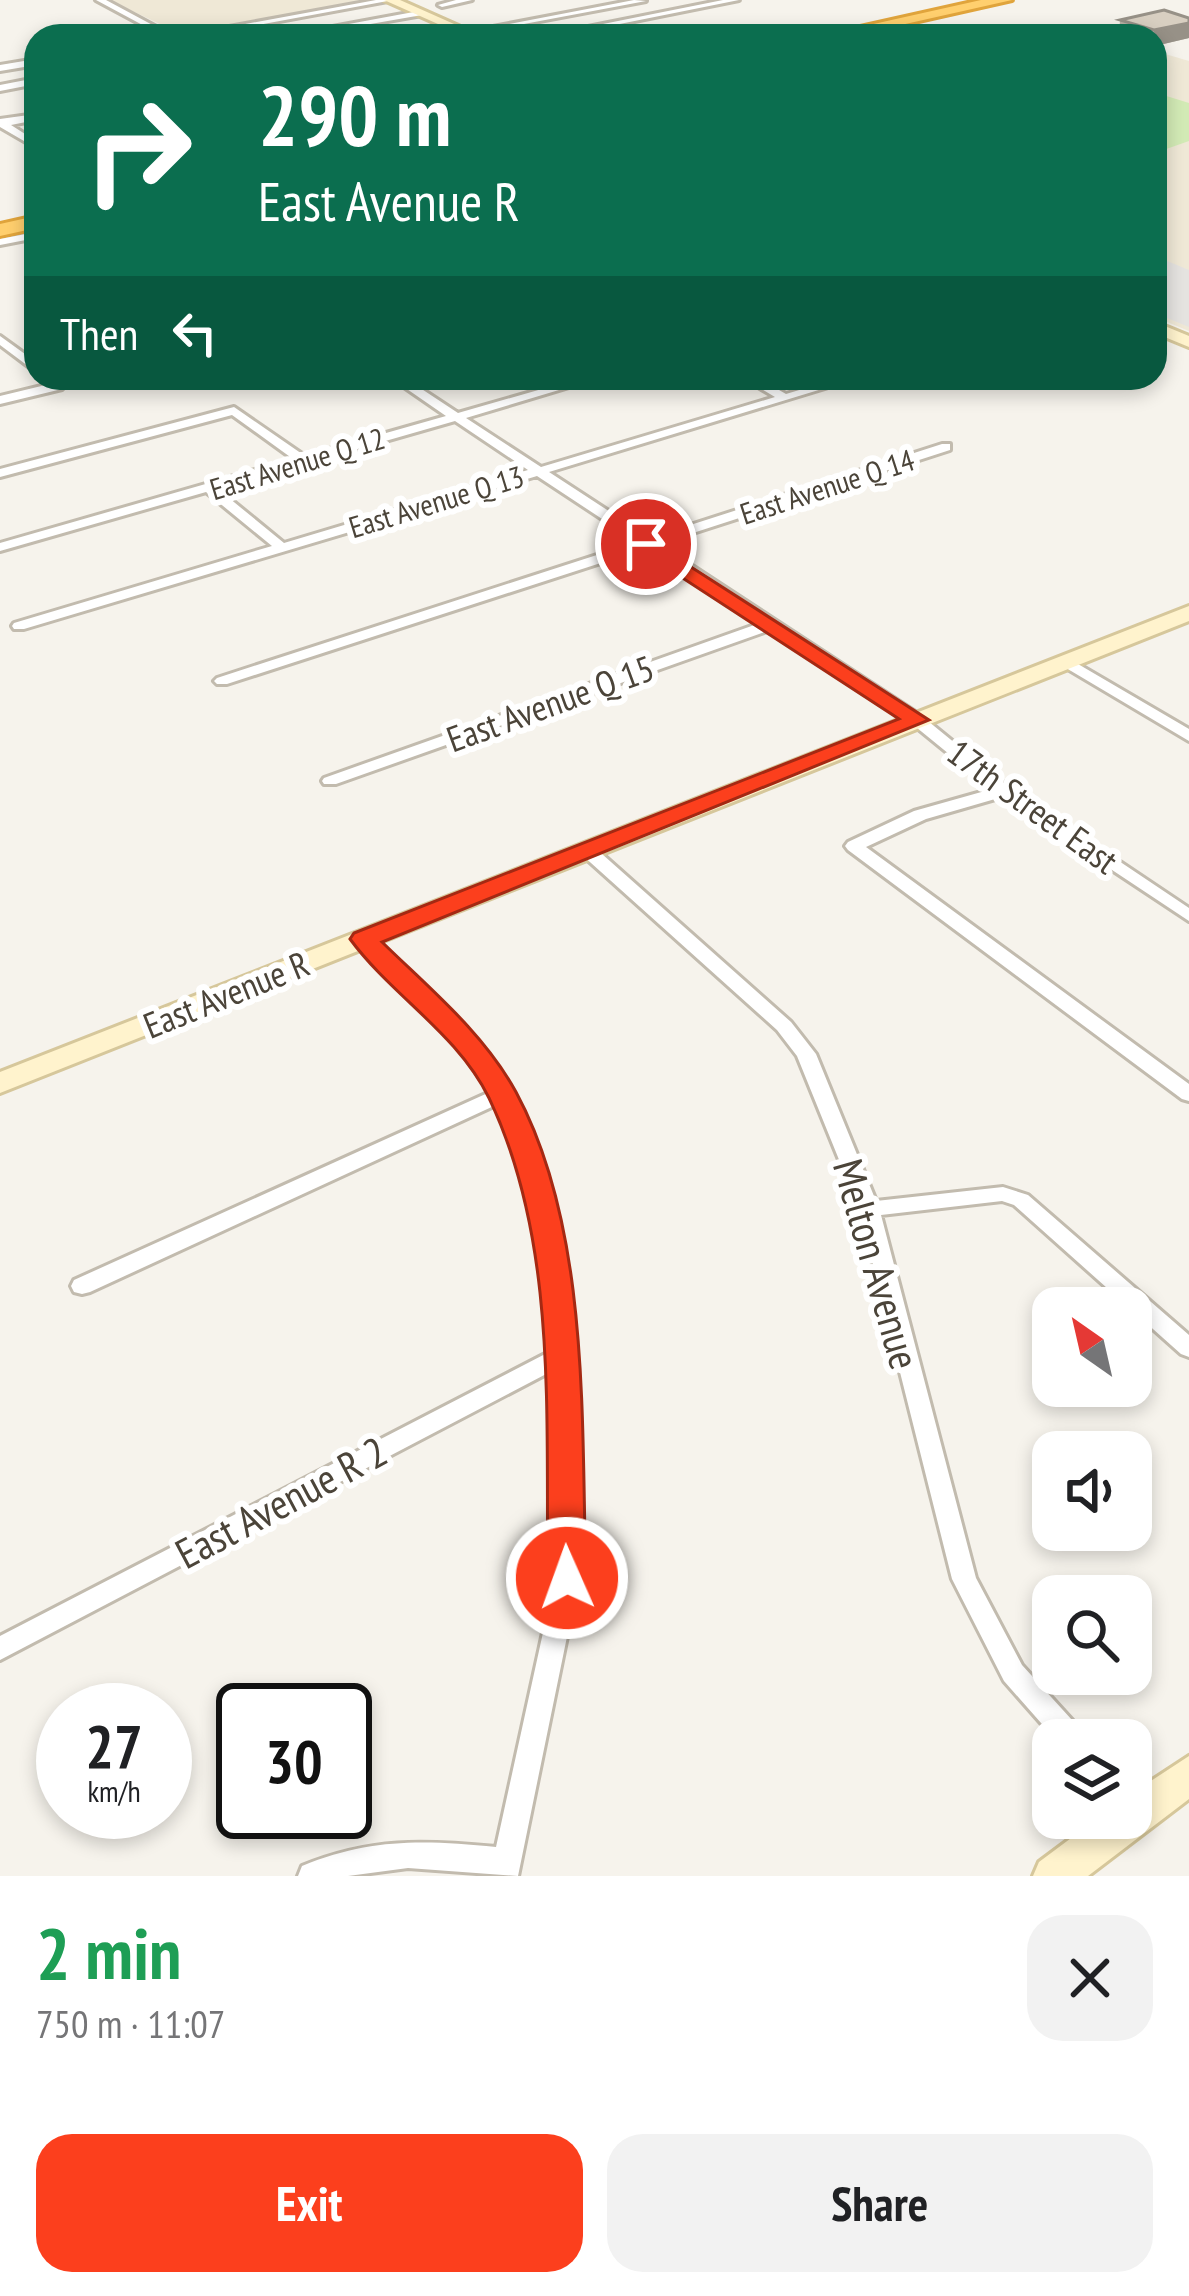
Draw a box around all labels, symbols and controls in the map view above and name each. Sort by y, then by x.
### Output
text: 290 m [258,60,451,169]
icon: right [60,72,216,228]
text: East Avenue R [258,166,520,236]
icon: left [162,300,228,366]
text: Then [60,304,138,362]
street label: East Avenue Q 12 [205,418,389,508]
street label: East Avenue Q 14 [735,440,919,532]
street label: East Avenue Q 13 [344,456,528,546]
pin [595,493,697,595]
icon: arrive [613,511,679,577]
street label: East Avenue Q 15 [440,644,660,762]
street label: 17th Street East [938,728,1128,884]
street label: East Avenue R [136,940,316,1048]
street label: Melton Avenue [821,1153,933,1375]
north arrow [1032,1287,1152,1407]
map controls [1032,1287,1152,1839]
street label: East Avenue R 2 [166,1423,396,1581]
button: sound [1032,1431,1152,1551]
position arrow [504,1515,630,1641]
button: search [1032,1575,1152,1695]
speed limit sign: 30 [216,1683,372,1839]
text: 27 [85,1707,143,1785]
button: layers [1032,1719,1152,1839]
text: km/h [87,1771,141,1810]
text: 2 min [36,1906,181,1999]
button: close [1027,1915,1153,2041]
text: 750 m · 11:07 [36,1998,225,2049]
button: Exit [36,2134,583,2272]
button: Share [607,2134,1153,2272]

